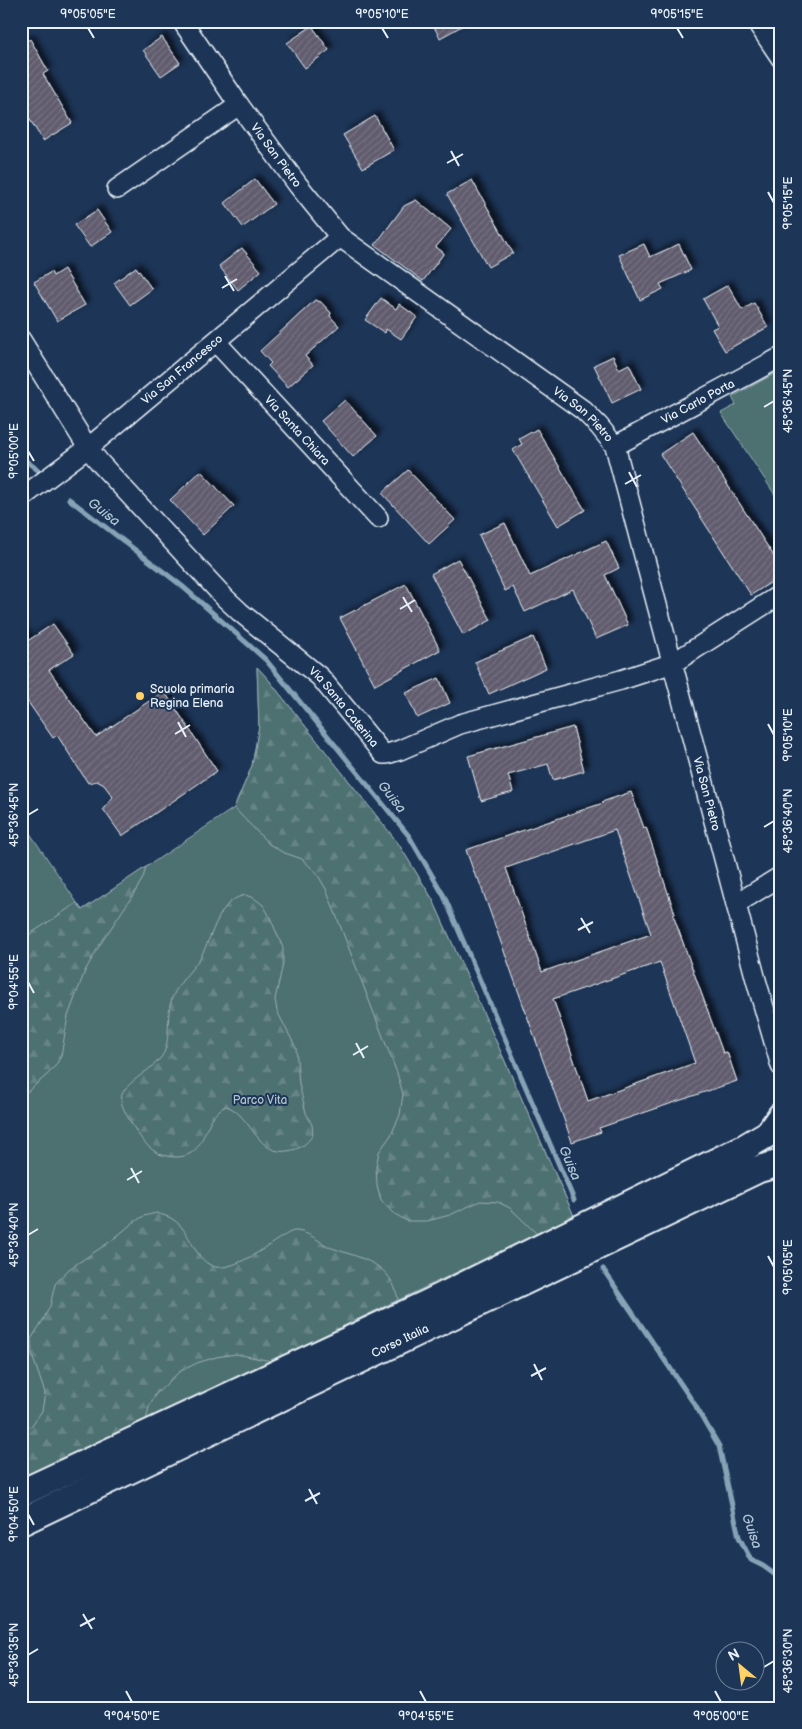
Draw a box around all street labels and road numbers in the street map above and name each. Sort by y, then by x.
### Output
street label: Via San Pietro [247,120,305,191]
street label: Via San Francesco [138,331,226,408]
street label: Via Carlo Porta [659,376,737,427]
street label: Via San Pietro [550,383,616,445]
street label: Via Santa Chiara [261,392,333,469]
street label: Via Santa Caterina [306,663,382,750]
street label: Via San Pietro [690,755,724,833]
street label: Corso Italia [369,1321,431,1361]

